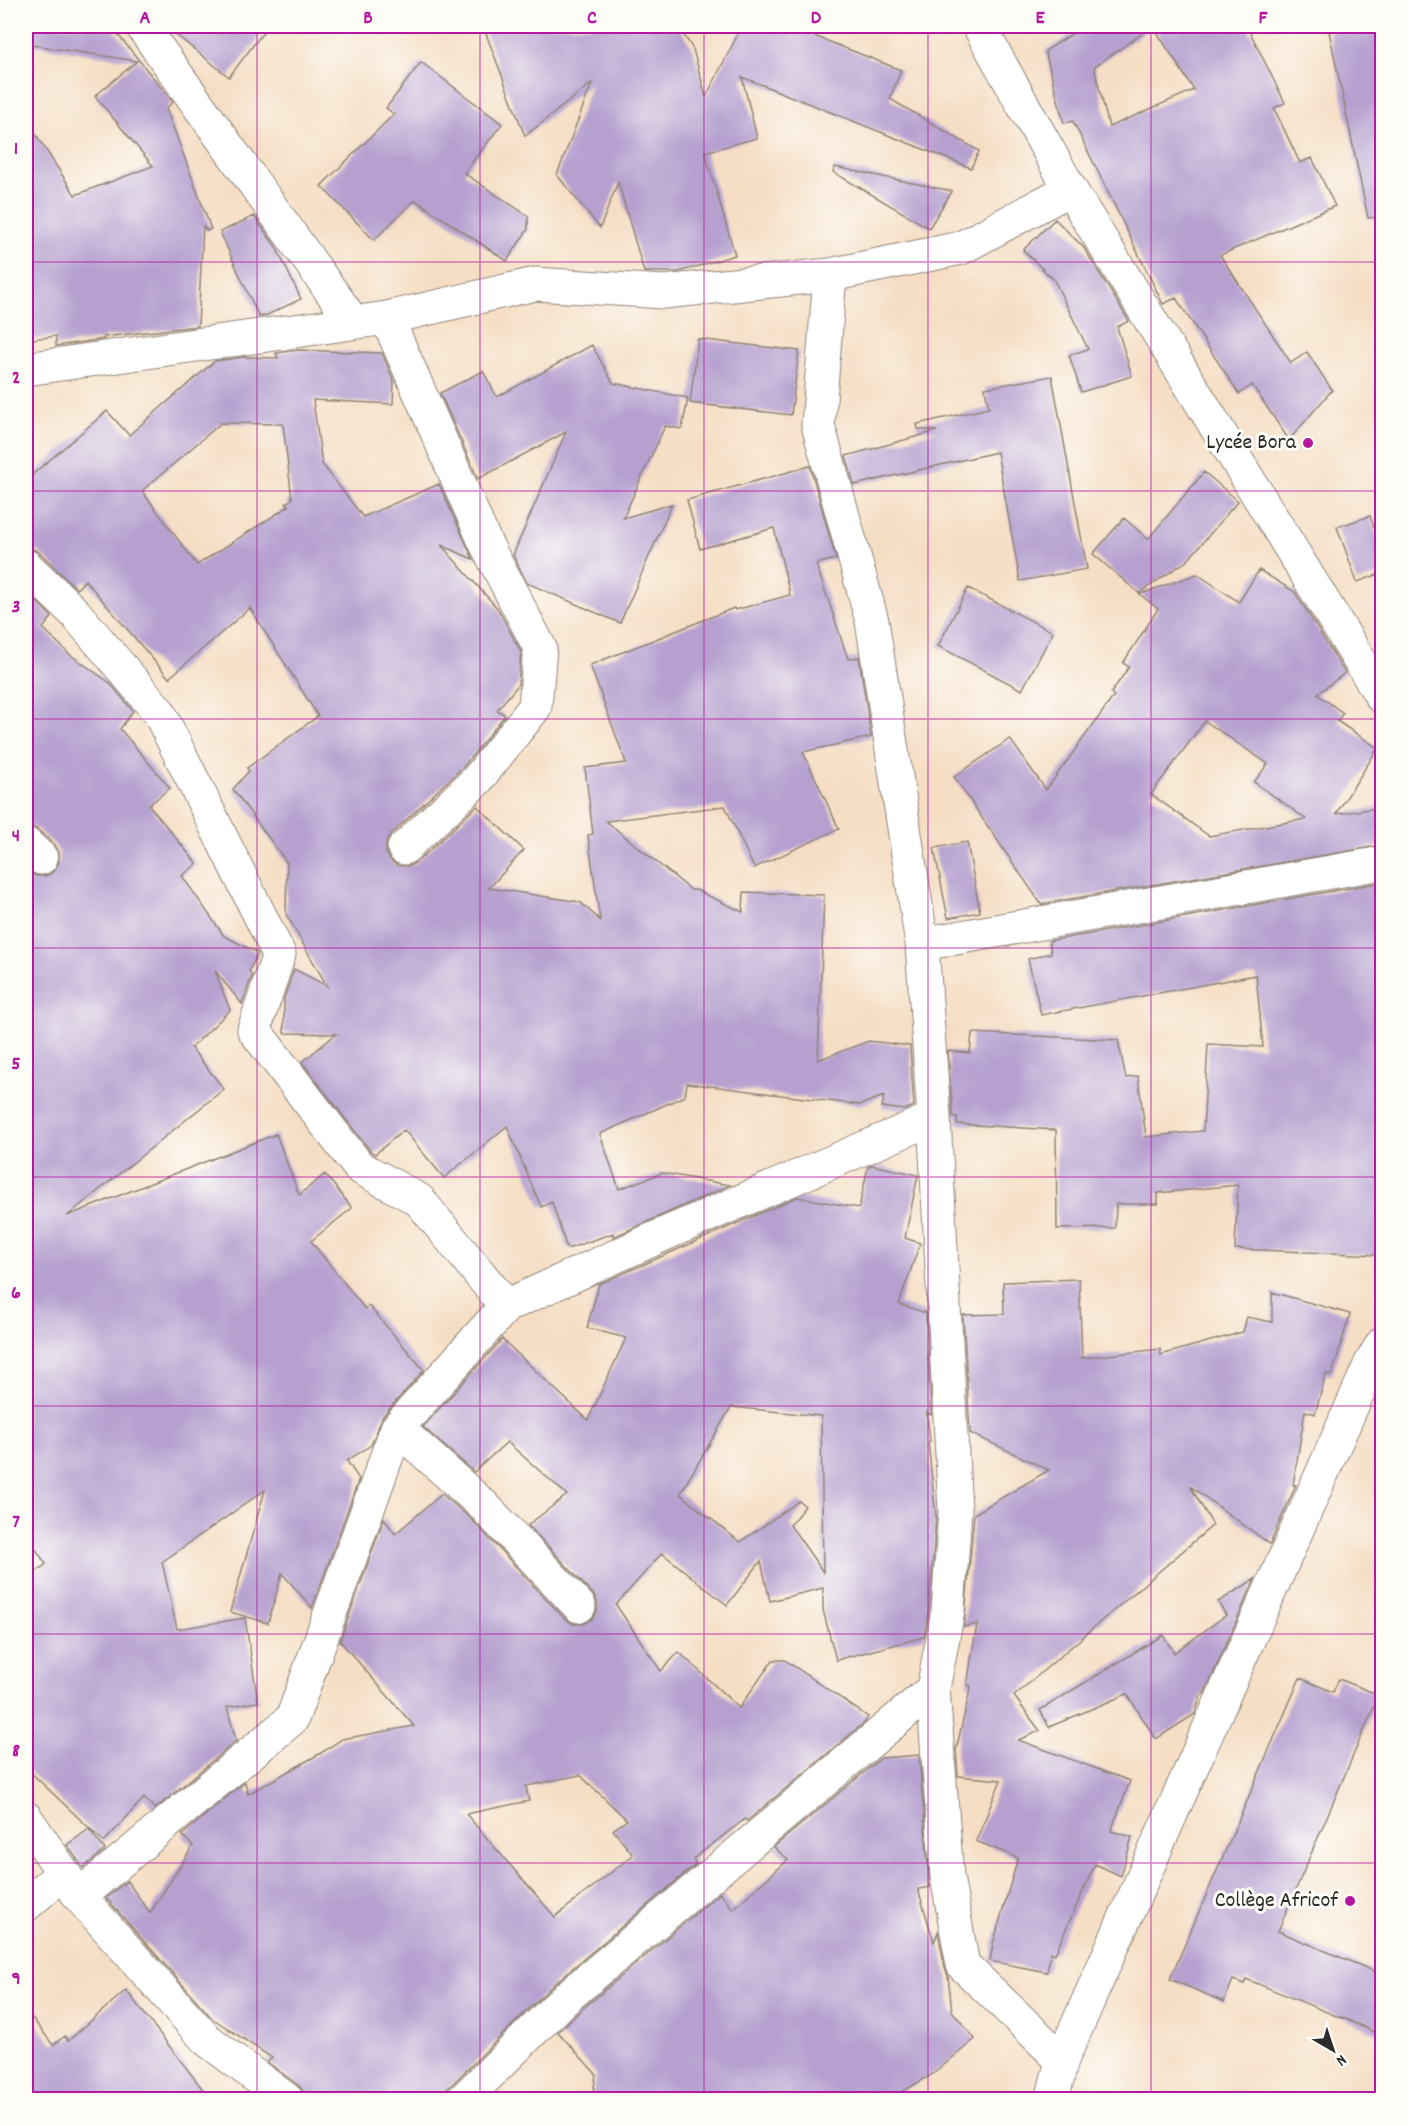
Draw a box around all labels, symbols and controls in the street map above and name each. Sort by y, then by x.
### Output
text: A [140,5,151,33]
text: B [363,5,373,33]
text: C [587,5,597,33]
text: D [811,5,822,33]
text: E [1035,5,1045,33]
text: F [1259,5,1269,33]
text: 1 [14,136,18,164]
text: 2 [12,365,20,393]
place label: Lycée Bora [1206,428,1297,459]
marker: Lycée Bora [1301,436,1315,450]
text: 3 [12,594,20,622]
text: 4 [12,823,20,851]
text: 5 [11,1051,21,1079]
text: 6 [11,1280,21,1308]
text: 7 [12,1509,20,1537]
text: 8 [12,1738,20,1766]
place label: Collège Africof [1215,1886,1339,1917]
marker: Collège Africof [1343,1894,1357,1908]
text: 9 [11,1966,21,1994]
north arrow [1303,2020,1363,2080]
text: N [1330,2048,1351,2071]

